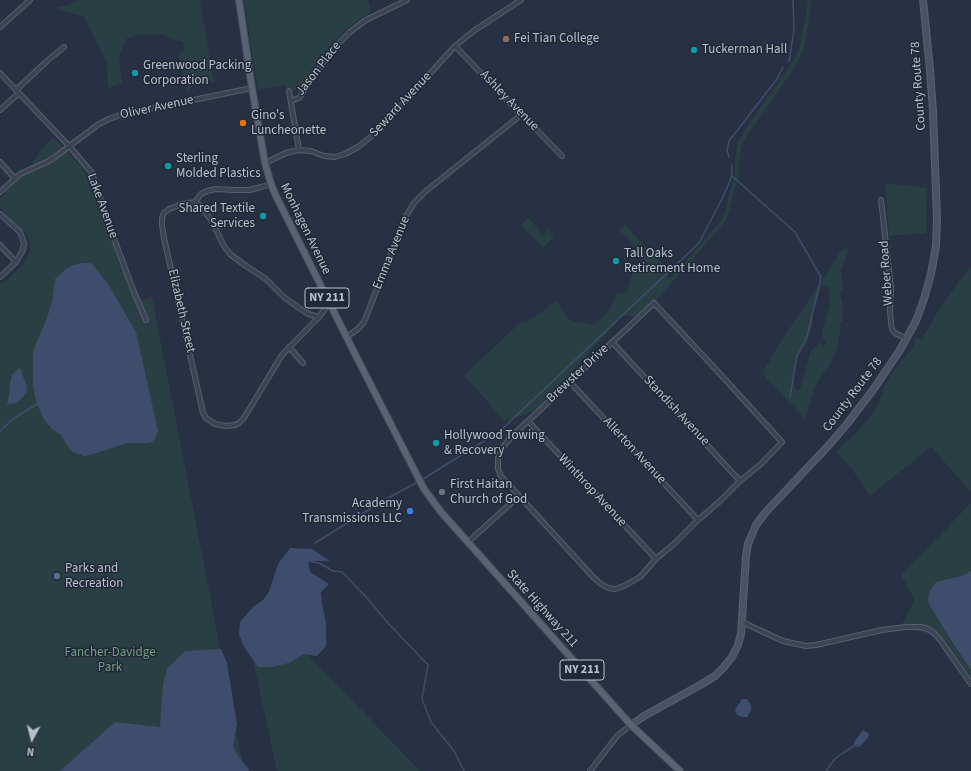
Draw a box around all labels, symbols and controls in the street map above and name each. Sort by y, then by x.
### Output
place label: Fei Tian College [514,31,599,47]
marker: Fei Tian College [501,34,511,44]
street label: Jason Place [293,39,345,99]
street label: County Route 78 [908,41,930,131]
place label: Tuckerman Hall [702,42,787,58]
marker: Tuckerman Hall [689,45,699,55]
place label: Greenwood Packing Corporation [143,58,251,89]
street label: Ashley Avenue [476,67,542,135]
marker: Greenwood Packing Corporation [130,68,140,78]
street label: Seward Avenue [367,69,435,141]
street label: Oliver Avenue [119,93,195,123]
place label: Gino's Luncheonette [251,108,326,139]
marker: Gino's Luncheonette [238,118,248,128]
place label: Sterling Molded Plastics [176,151,261,182]
marker: Sterling Molded Plastics [163,161,173,171]
street label: Lake Avenue [83,171,121,241]
street label: Monhagen Avenue [276,181,334,277]
place label: Shared Textile Services [178,201,255,232]
marker: Shared Textile Services [258,211,268,221]
street label: Emma Avenue [370,214,414,292]
street label: Weber Road [877,240,897,306]
place label: Tall Oaks Retirement Home [624,246,720,277]
marker: Tall Oaks Retirement Home [611,256,621,266]
street label: Elizabeth Street [164,268,198,354]
road number: NY 211 [305,288,349,308]
street label: Brewster Drive [544,341,612,407]
street label: County Route 78 [820,355,886,435]
street label: Standish Avenue [640,373,712,449]
street label: Allerton Avenue [599,414,669,488]
place label: Hollywood Towing & Recovery [444,428,545,459]
marker: Hollywood Towing & Recovery [431,438,441,448]
street label: Winthrop Avenue [554,452,630,530]
place label: First Haitan Church of God [450,477,527,508]
marker: First Haitan Church of God [437,487,447,497]
place label: Academy Transmissions LLC [302,496,402,527]
marker: Academy Transmissions LLC [405,506,415,516]
place label: Parks and Recreation [65,561,123,592]
street label: State Highway 211 [503,567,581,651]
marker: Parks and Recreation [52,571,62,581]
park label: Fancher-Davidge Park [64,645,156,676]
road number: NY 211 [560,660,604,680]
north arrow [12,719,52,759]
text: N [26,744,35,759]

